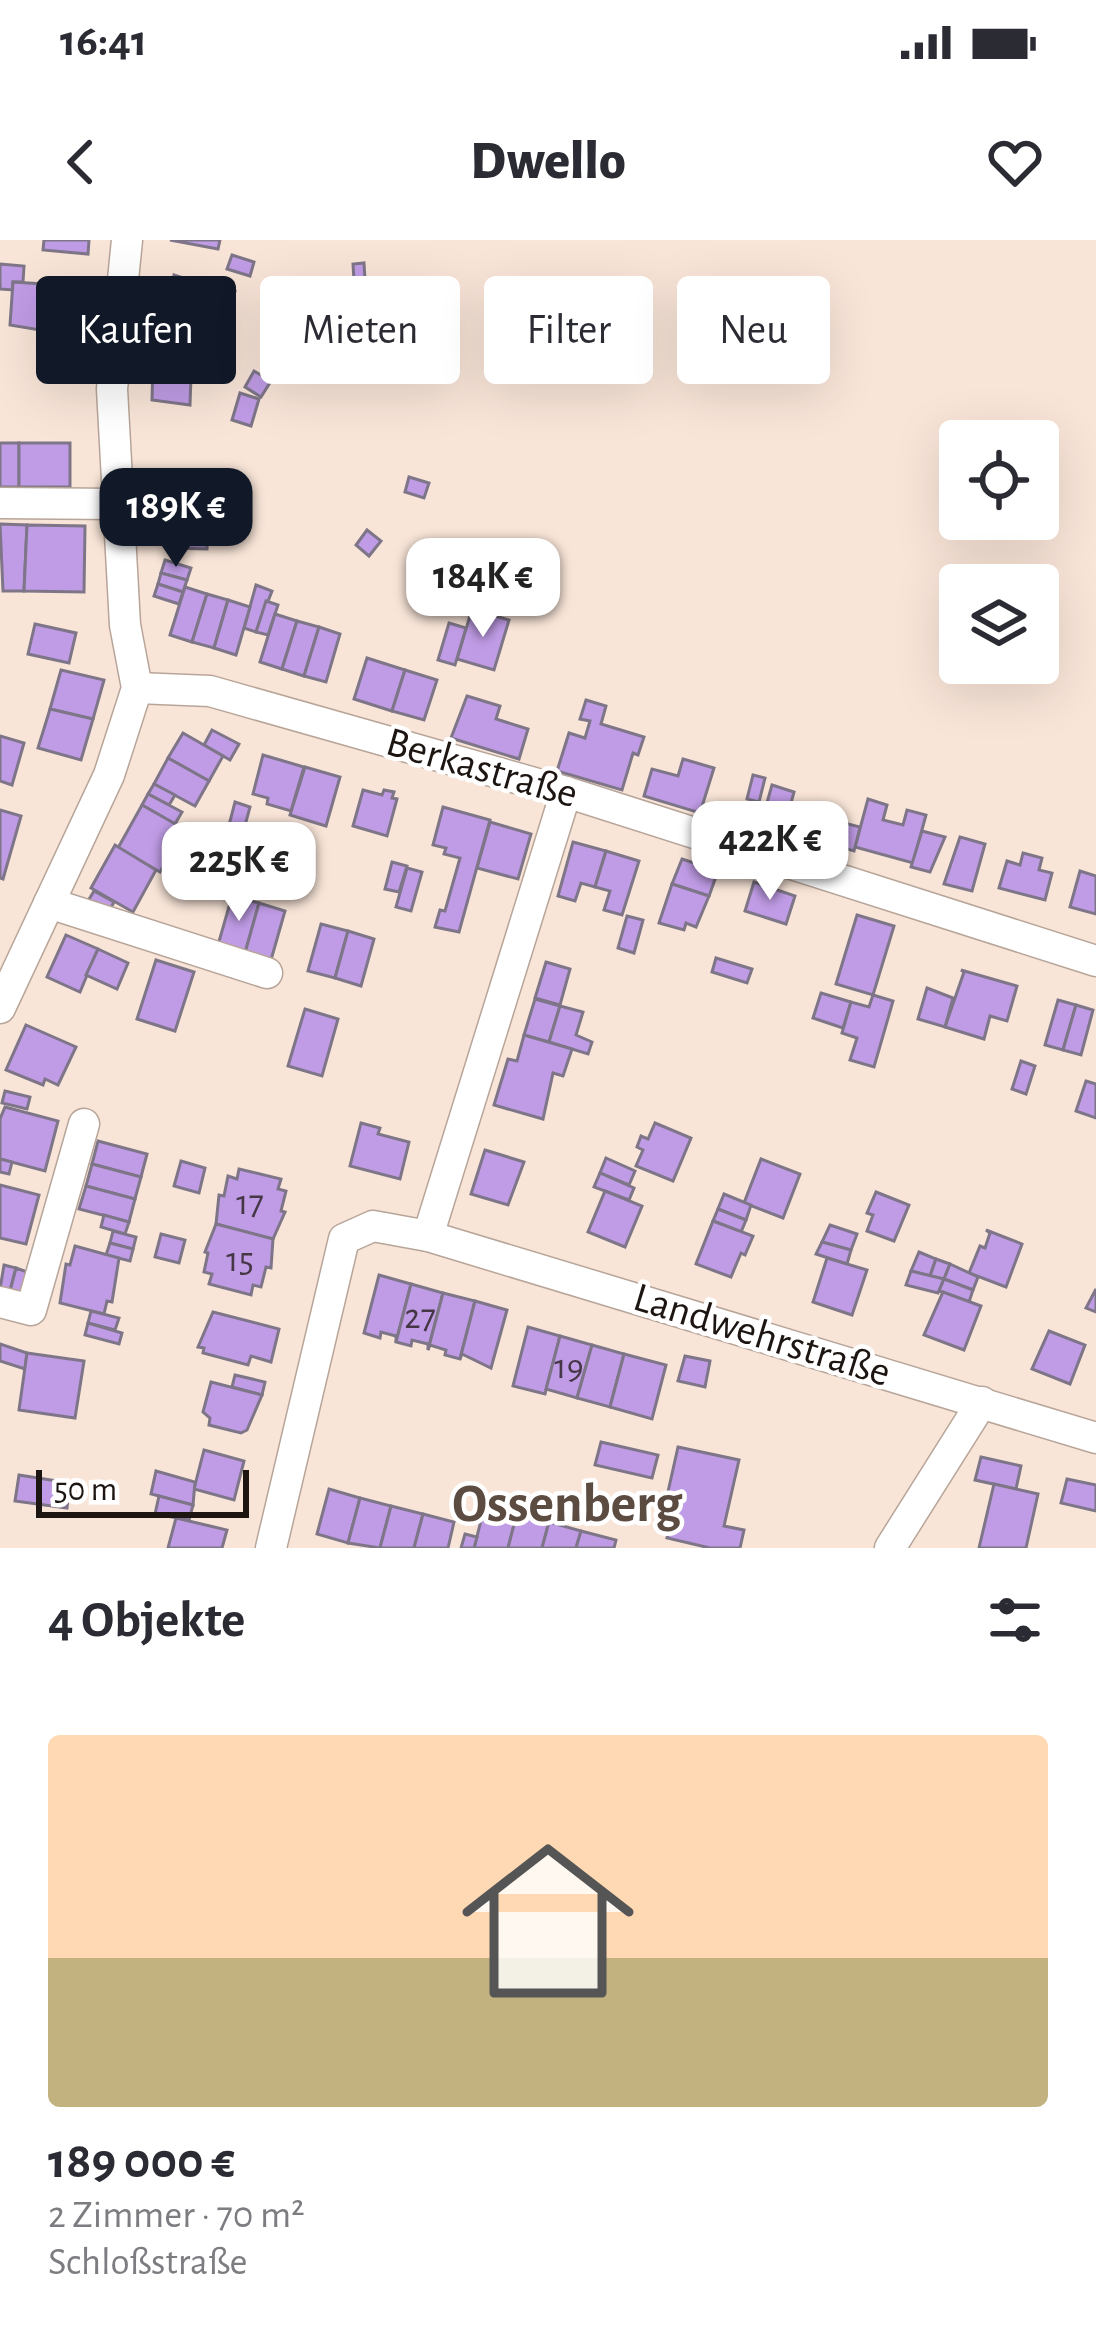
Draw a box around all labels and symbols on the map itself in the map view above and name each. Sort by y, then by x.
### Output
pin: 189K € [78,468,274,570]
pin: 184K € [385,538,581,640]
street label: Berkastraße [382,721,582,815]
pin: 422K € [672,801,868,903]
pin: 225K € [141,822,337,924]
house number: 17 [236,1185,264,1221]
house number: 15 [226,1242,254,1278]
street label: Landwehrstraße [629,1276,895,1394]
house number: 27 [404,1299,436,1335]
house number: 19 [554,1349,584,1385]
scale bar [36,1464,249,1517]
district label: Ossenberg [452,1478,683,1532]

